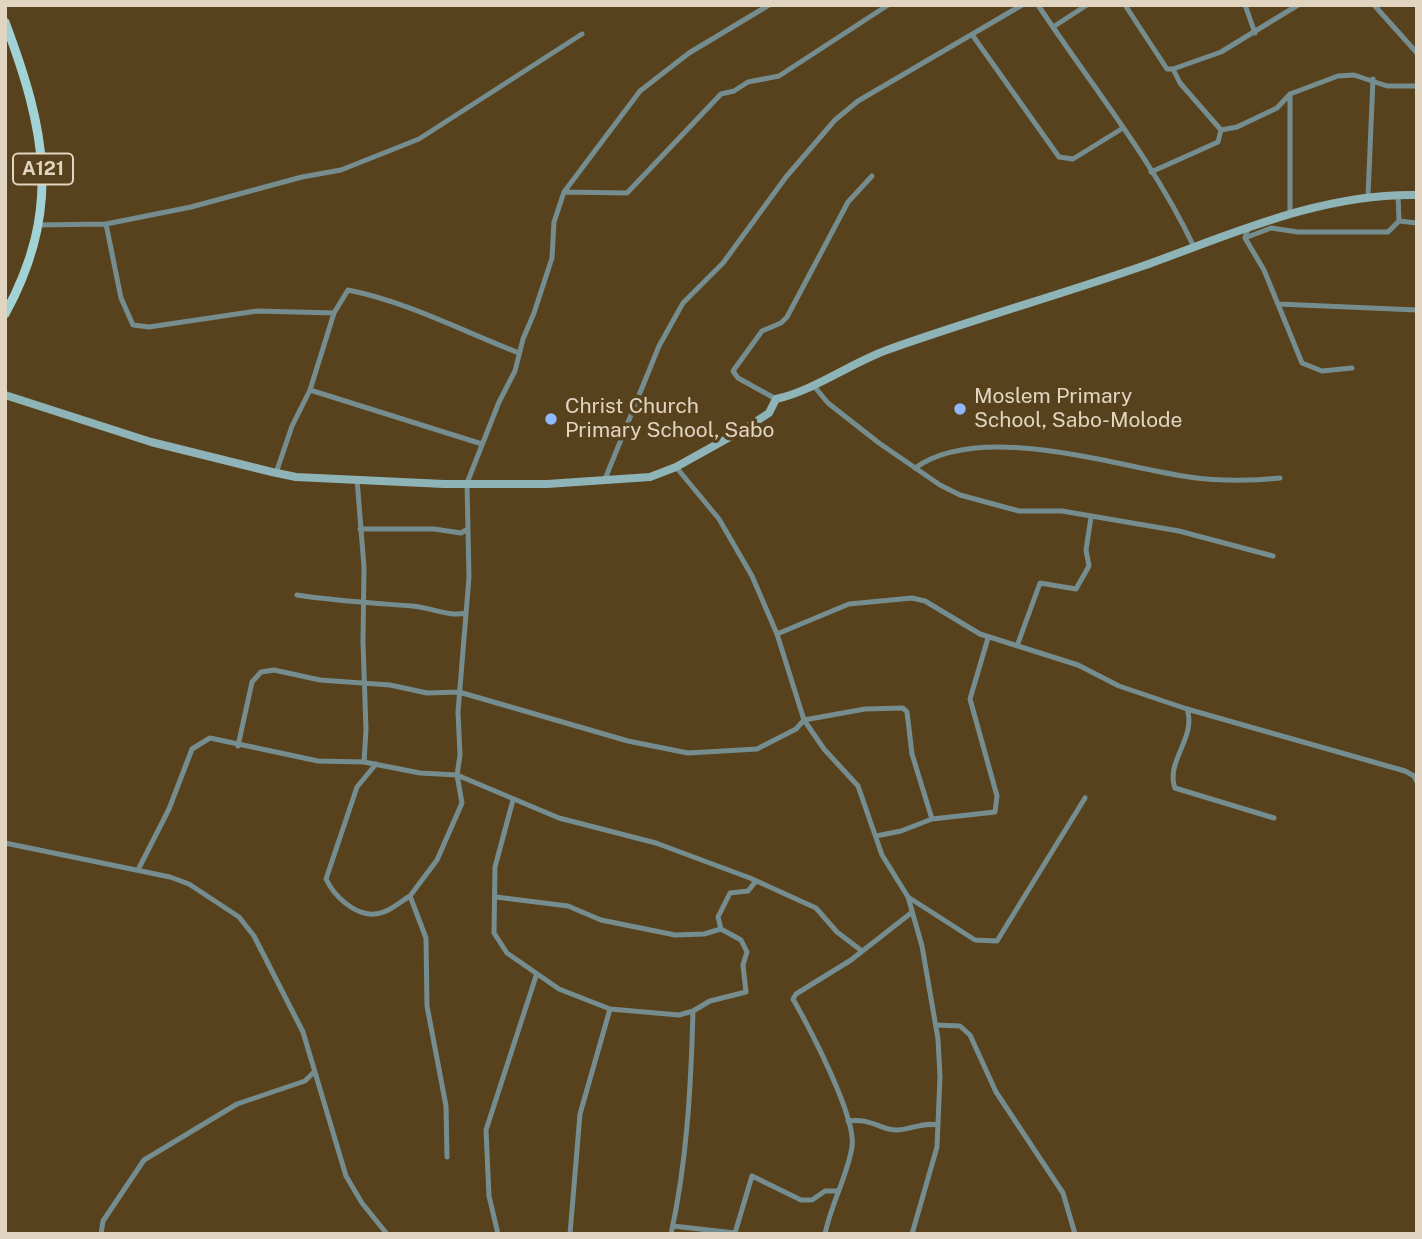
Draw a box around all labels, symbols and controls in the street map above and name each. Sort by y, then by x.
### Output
road number: A121 [13,154,73,184]
place label: Moslem Primary School, Sabo-Molode [974,384,1182,434]
place label: Christ Church Primary School, Sabo [565,394,774,444]
marker: Moslem Primary School, Sabo-Molode [952,401,968,417]
marker: Christ Church Primary School, Sabo [543,411,559,427]

